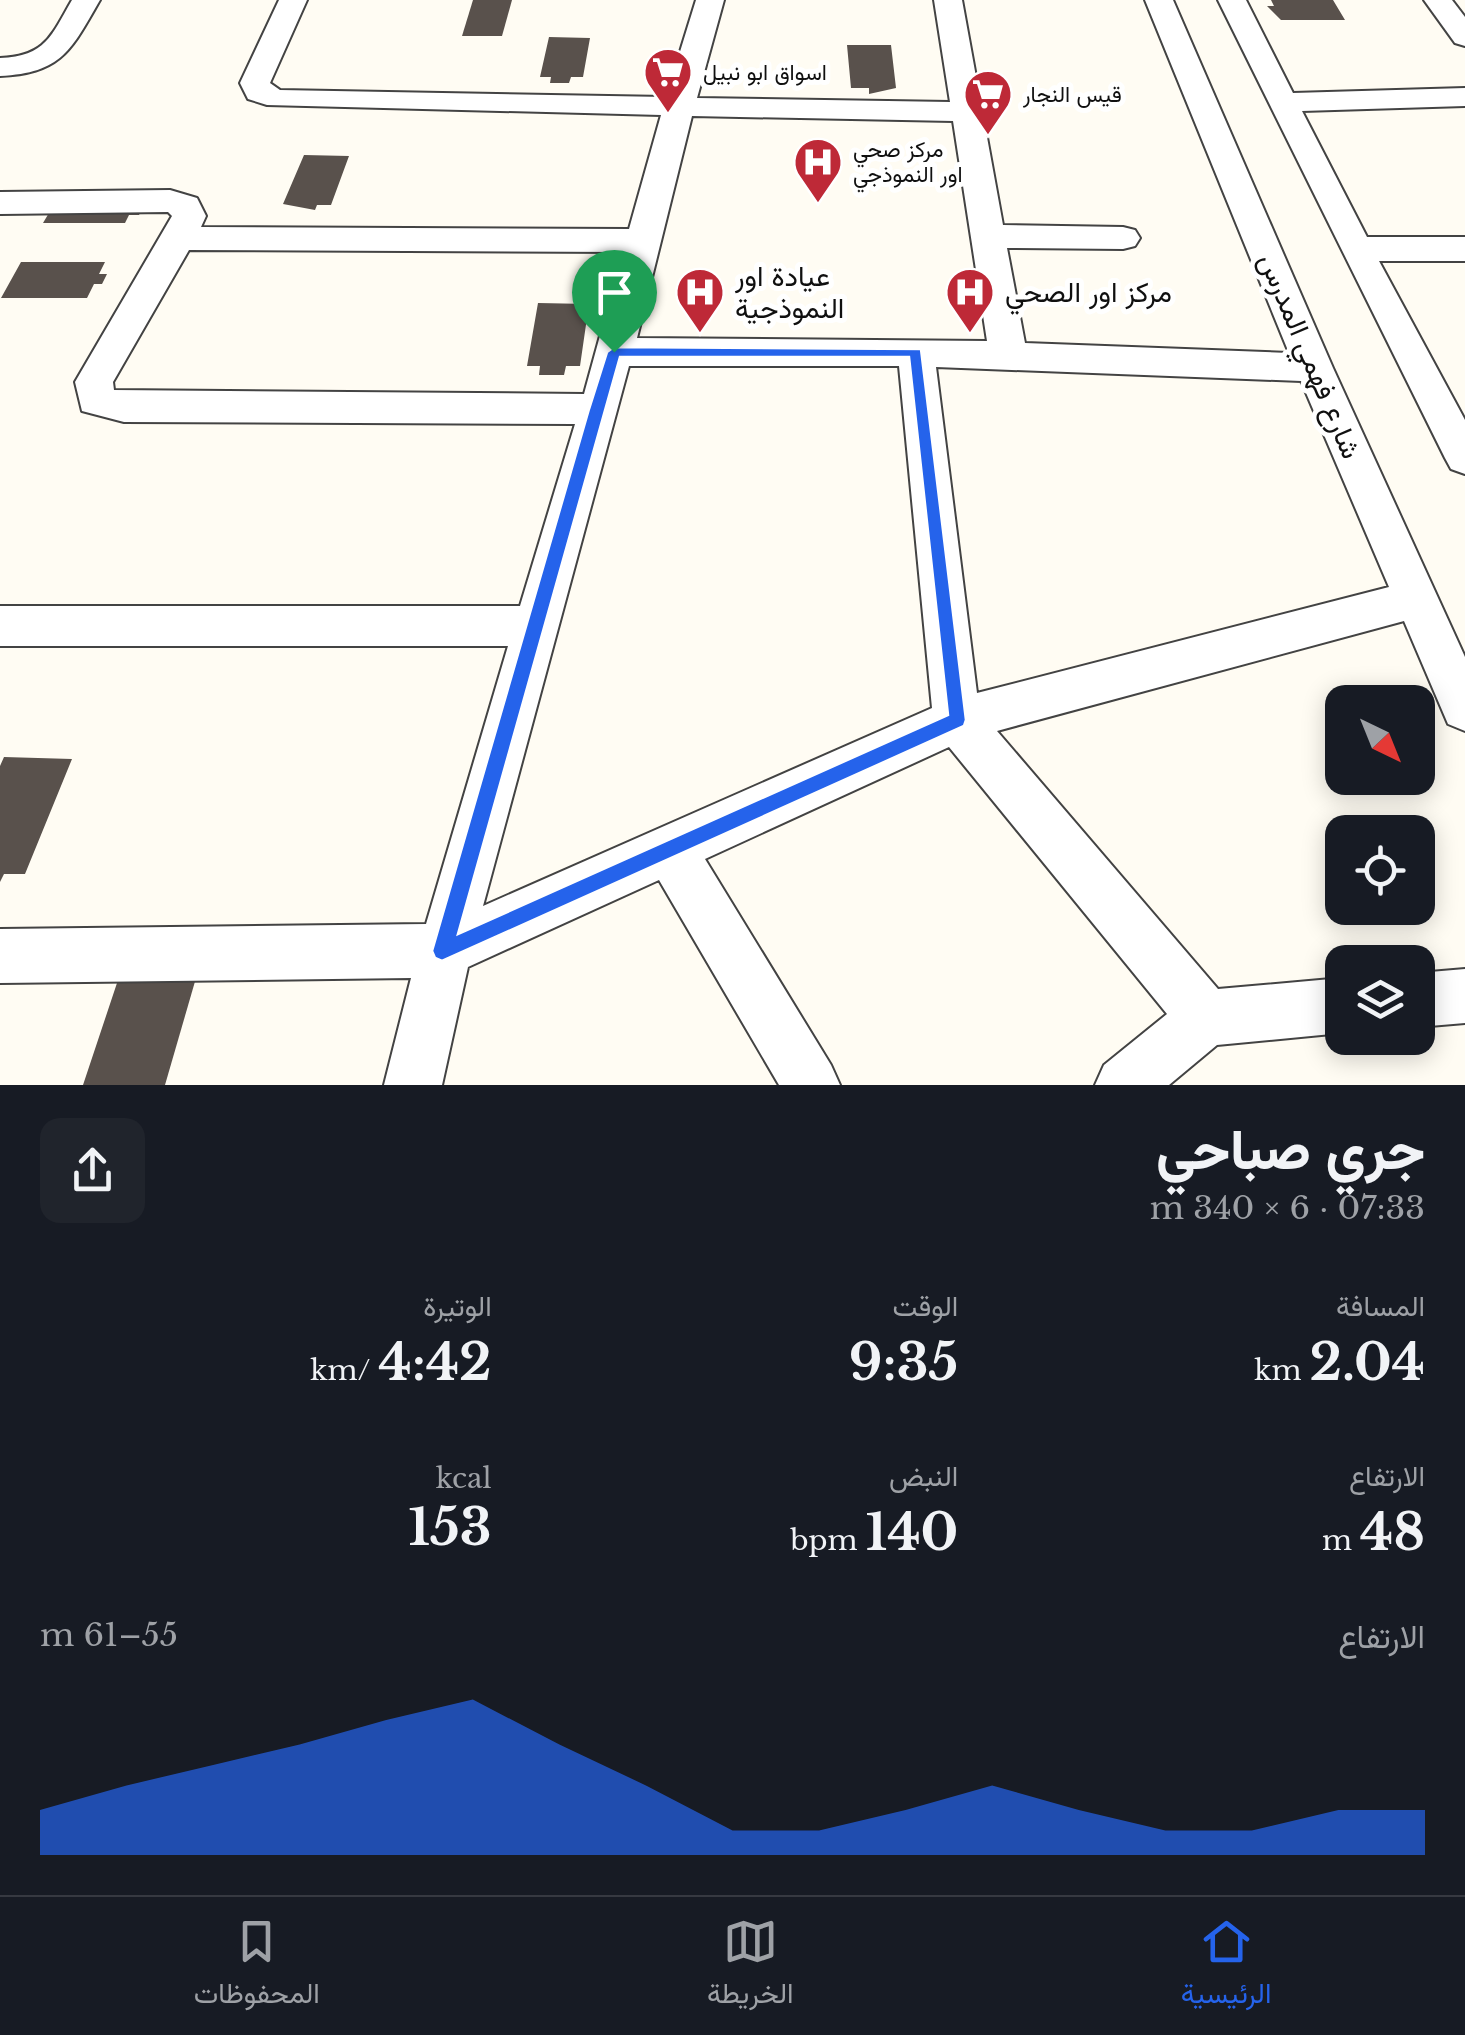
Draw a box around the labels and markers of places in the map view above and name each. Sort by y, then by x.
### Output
supermarket icon: اسواق ابو نبيل [642,46,694,114]
place label: اسواق ابو نبيل [703,59,827,86]
supermarket icon: قيس النجار [962,68,1014,136]
place label: قيس النجار [1022,81,1122,108]
hospital icon: مركز صحي اور النموذجي [792,136,844,204]
place label: مركز صحي اور النموذجي [853,136,963,193]
pin [572,250,657,353]
place label: عيادة اور النموذجية [734,259,844,326]
hospital icon: عيادة اور النموذجية [674,266,726,334]
hospital icon: مركز اور الصحي [944,266,996,334]
place label: مركز اور الصحي [1005,275,1172,315]

